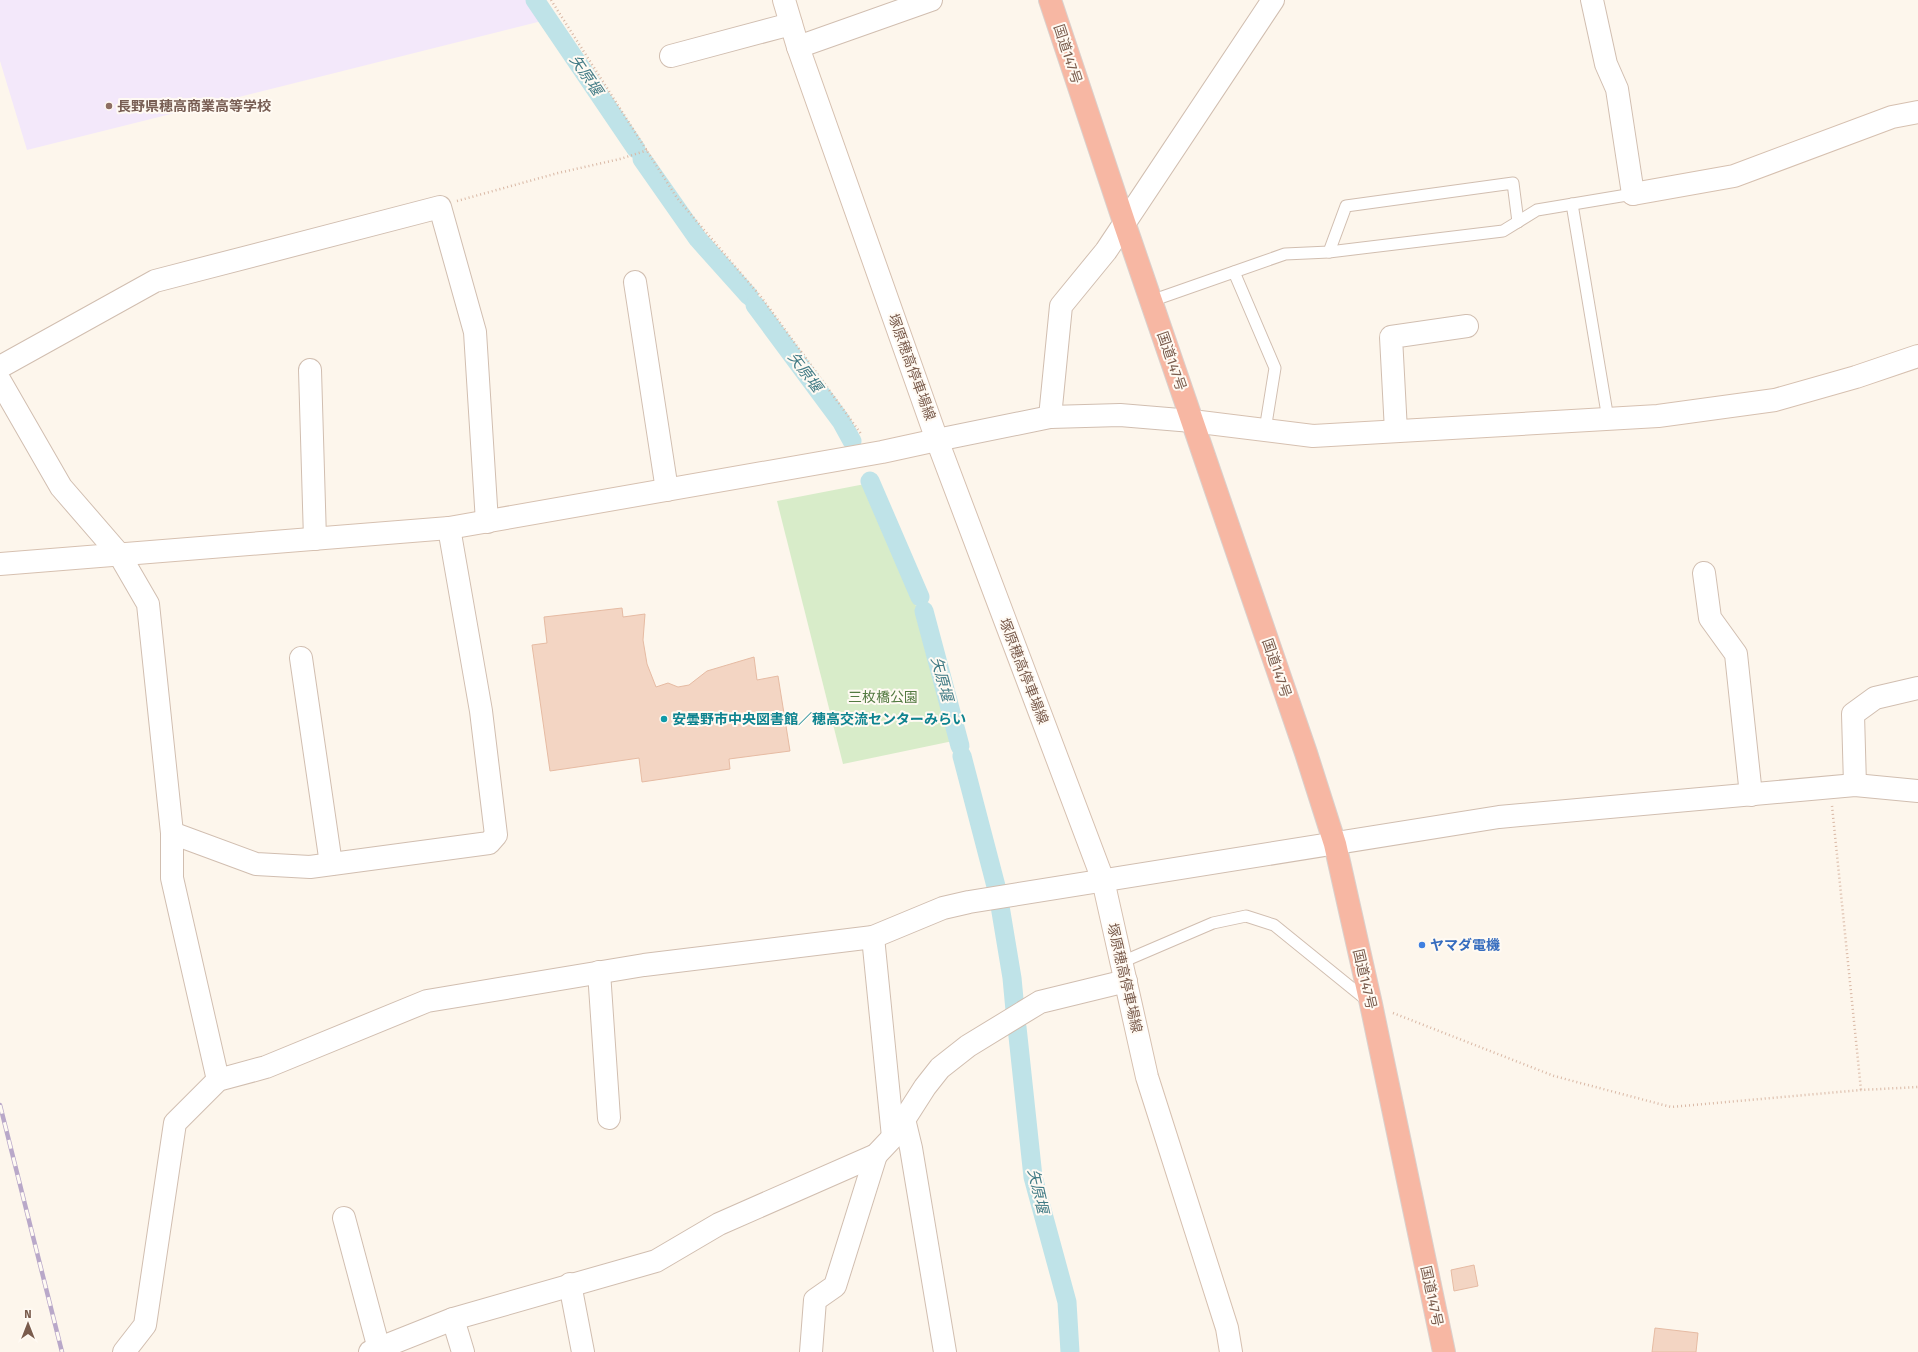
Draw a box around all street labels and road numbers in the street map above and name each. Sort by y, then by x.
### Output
street label: 国道147号 [1050,22,1085,86]
street label: 塚原穂高停車場線 [884,312,939,423]
street label: 国道147号 [1153,329,1190,393]
street label: 塚原穂高停車場線 [996,616,1052,727]
street label: 国道147号 [1258,636,1295,700]
street label: 塚原穂高停車場線 [1104,922,1145,1035]
street label: 国道147号 [1349,947,1380,1011]
street label: 国道147号 [1417,1264,1446,1328]

